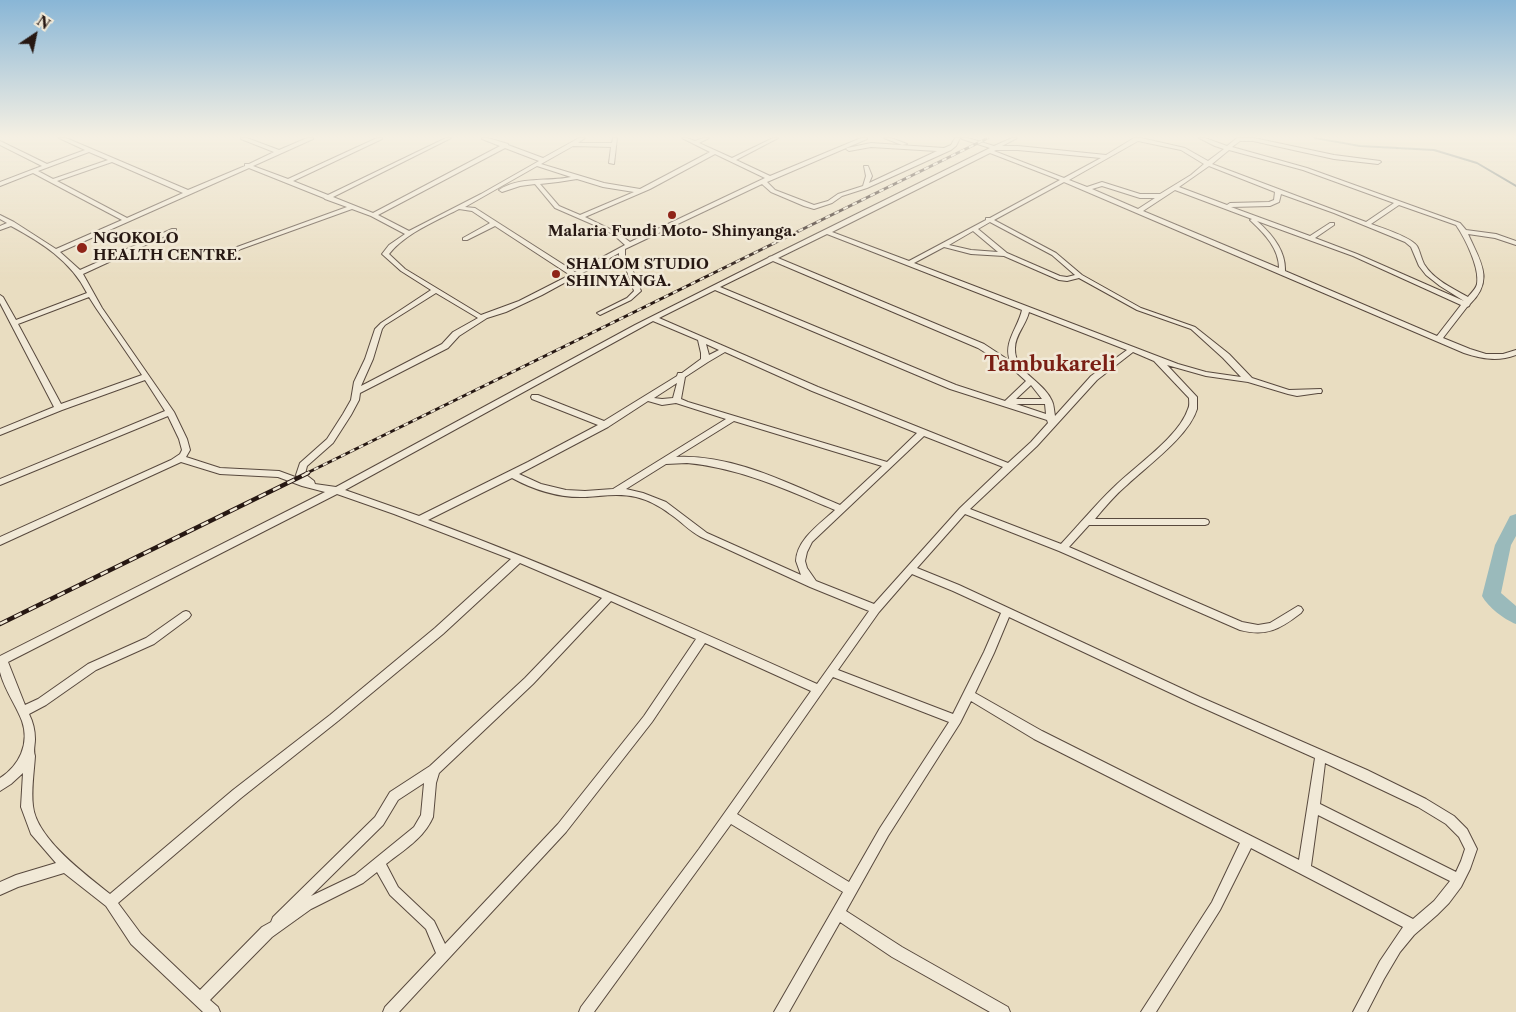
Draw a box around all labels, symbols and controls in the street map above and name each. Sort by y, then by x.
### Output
north arrow [10,10,60,60]
text: N [33,12,53,33]
marker: Malaria Fundi Moto- Shinyanga. [666,209,678,221]
place label: Malaria Fundi Moto- Shinyanga. [548,223,796,241]
place label: NGOKOLO HEALTH CENTRE. [93,230,241,265]
marker: NGOKOLO HEALTH CENTRE. [75,241,89,255]
place label: SHALOM STUDIO SHINYANGA. [566,256,709,291]
marker: SHALOM STUDIO SHINYANGA. [550,268,562,280]
district label: Tambukareli [984,353,1116,377]

